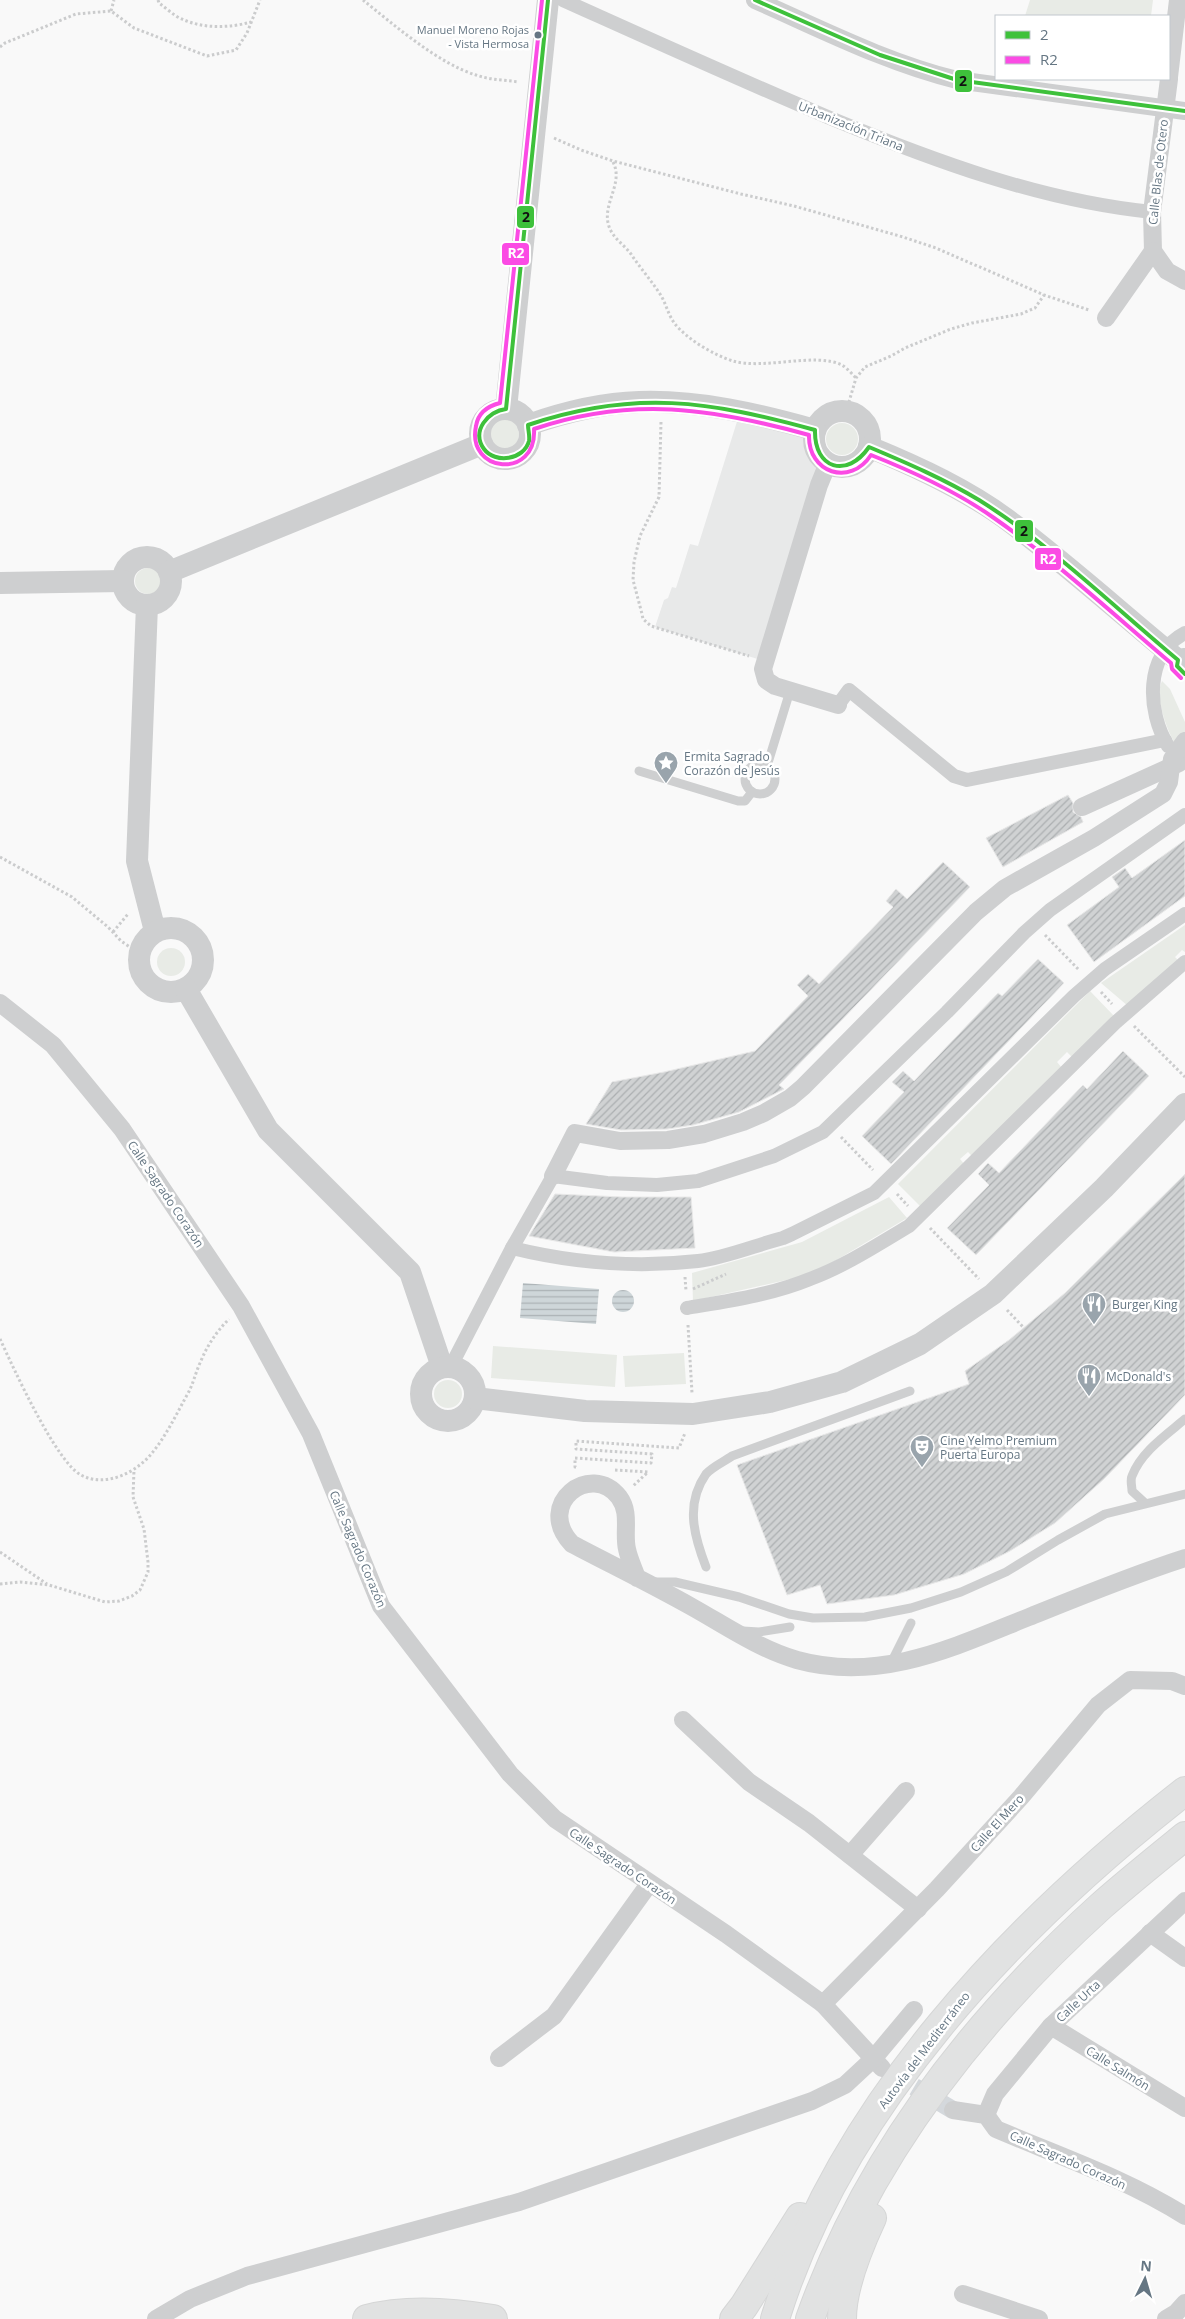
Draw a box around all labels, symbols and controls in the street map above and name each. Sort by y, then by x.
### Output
legend [995,15,1170,80]
place label: Manuel Moreno Rojas - Vista Hermosa [417,22,529,51]
text: 2 [1040,24,1049,44]
marker: Manuel Moreno Rojas - Vista Hermosa [533,30,543,40]
text: R2 [1040,49,1058,69]
line badge: 2 [954,69,973,93]
text: 2 [959,71,967,90]
street label: Urbanización Triana [796,97,906,155]
street label: Calle Blas de Otero [1144,118,1172,226]
line badge: 2 [516,205,535,229]
text: 2 [522,207,530,226]
line badge: R2 [501,242,530,266]
text: R2 [507,243,525,262]
line badge: 2 [1014,519,1034,543]
text: 2 [1020,521,1028,540]
line badge: R2 [1034,547,1062,571]
text: R2 [1039,549,1057,568]
place label: Ermita Sagrado Corazón de Jesús [684,748,780,779]
place icon: Ermita Sagrado Corazón de Jesús [653,750,679,784]
street label: Calle Sagrado Corazón [124,1137,208,1251]
restaurant icon: Burger King [1081,1291,1107,1325]
place label: Burger King [1112,1296,1178,1313]
restaurant icon: McDonald's [1076,1363,1102,1397]
place label: McDonald's [1106,1368,1171,1385]
place label: Cine Yelmo Premium Puerta Europa [940,1432,1057,1463]
theatre icon: Cine Yelmo Premium Puerta Europa [909,1434,935,1468]
street label: Calle Sagrado Corazón [326,1488,390,1610]
street label: Calle El Mero [966,1790,1028,1856]
street label: Calle Sagrado Corazón [566,1824,680,1908]
street label: Calle Urta [1052,1976,1104,2026]
street label: Autovía del Mediterráneo [874,1988,974,2112]
street label: Calle Salmón [1083,2042,1153,2094]
street label: Calle Sagrado Corazón [1007,2127,1129,2193]
north arrow [1120,2254,1170,2304]
text: N [1140,2256,1153,2276]

